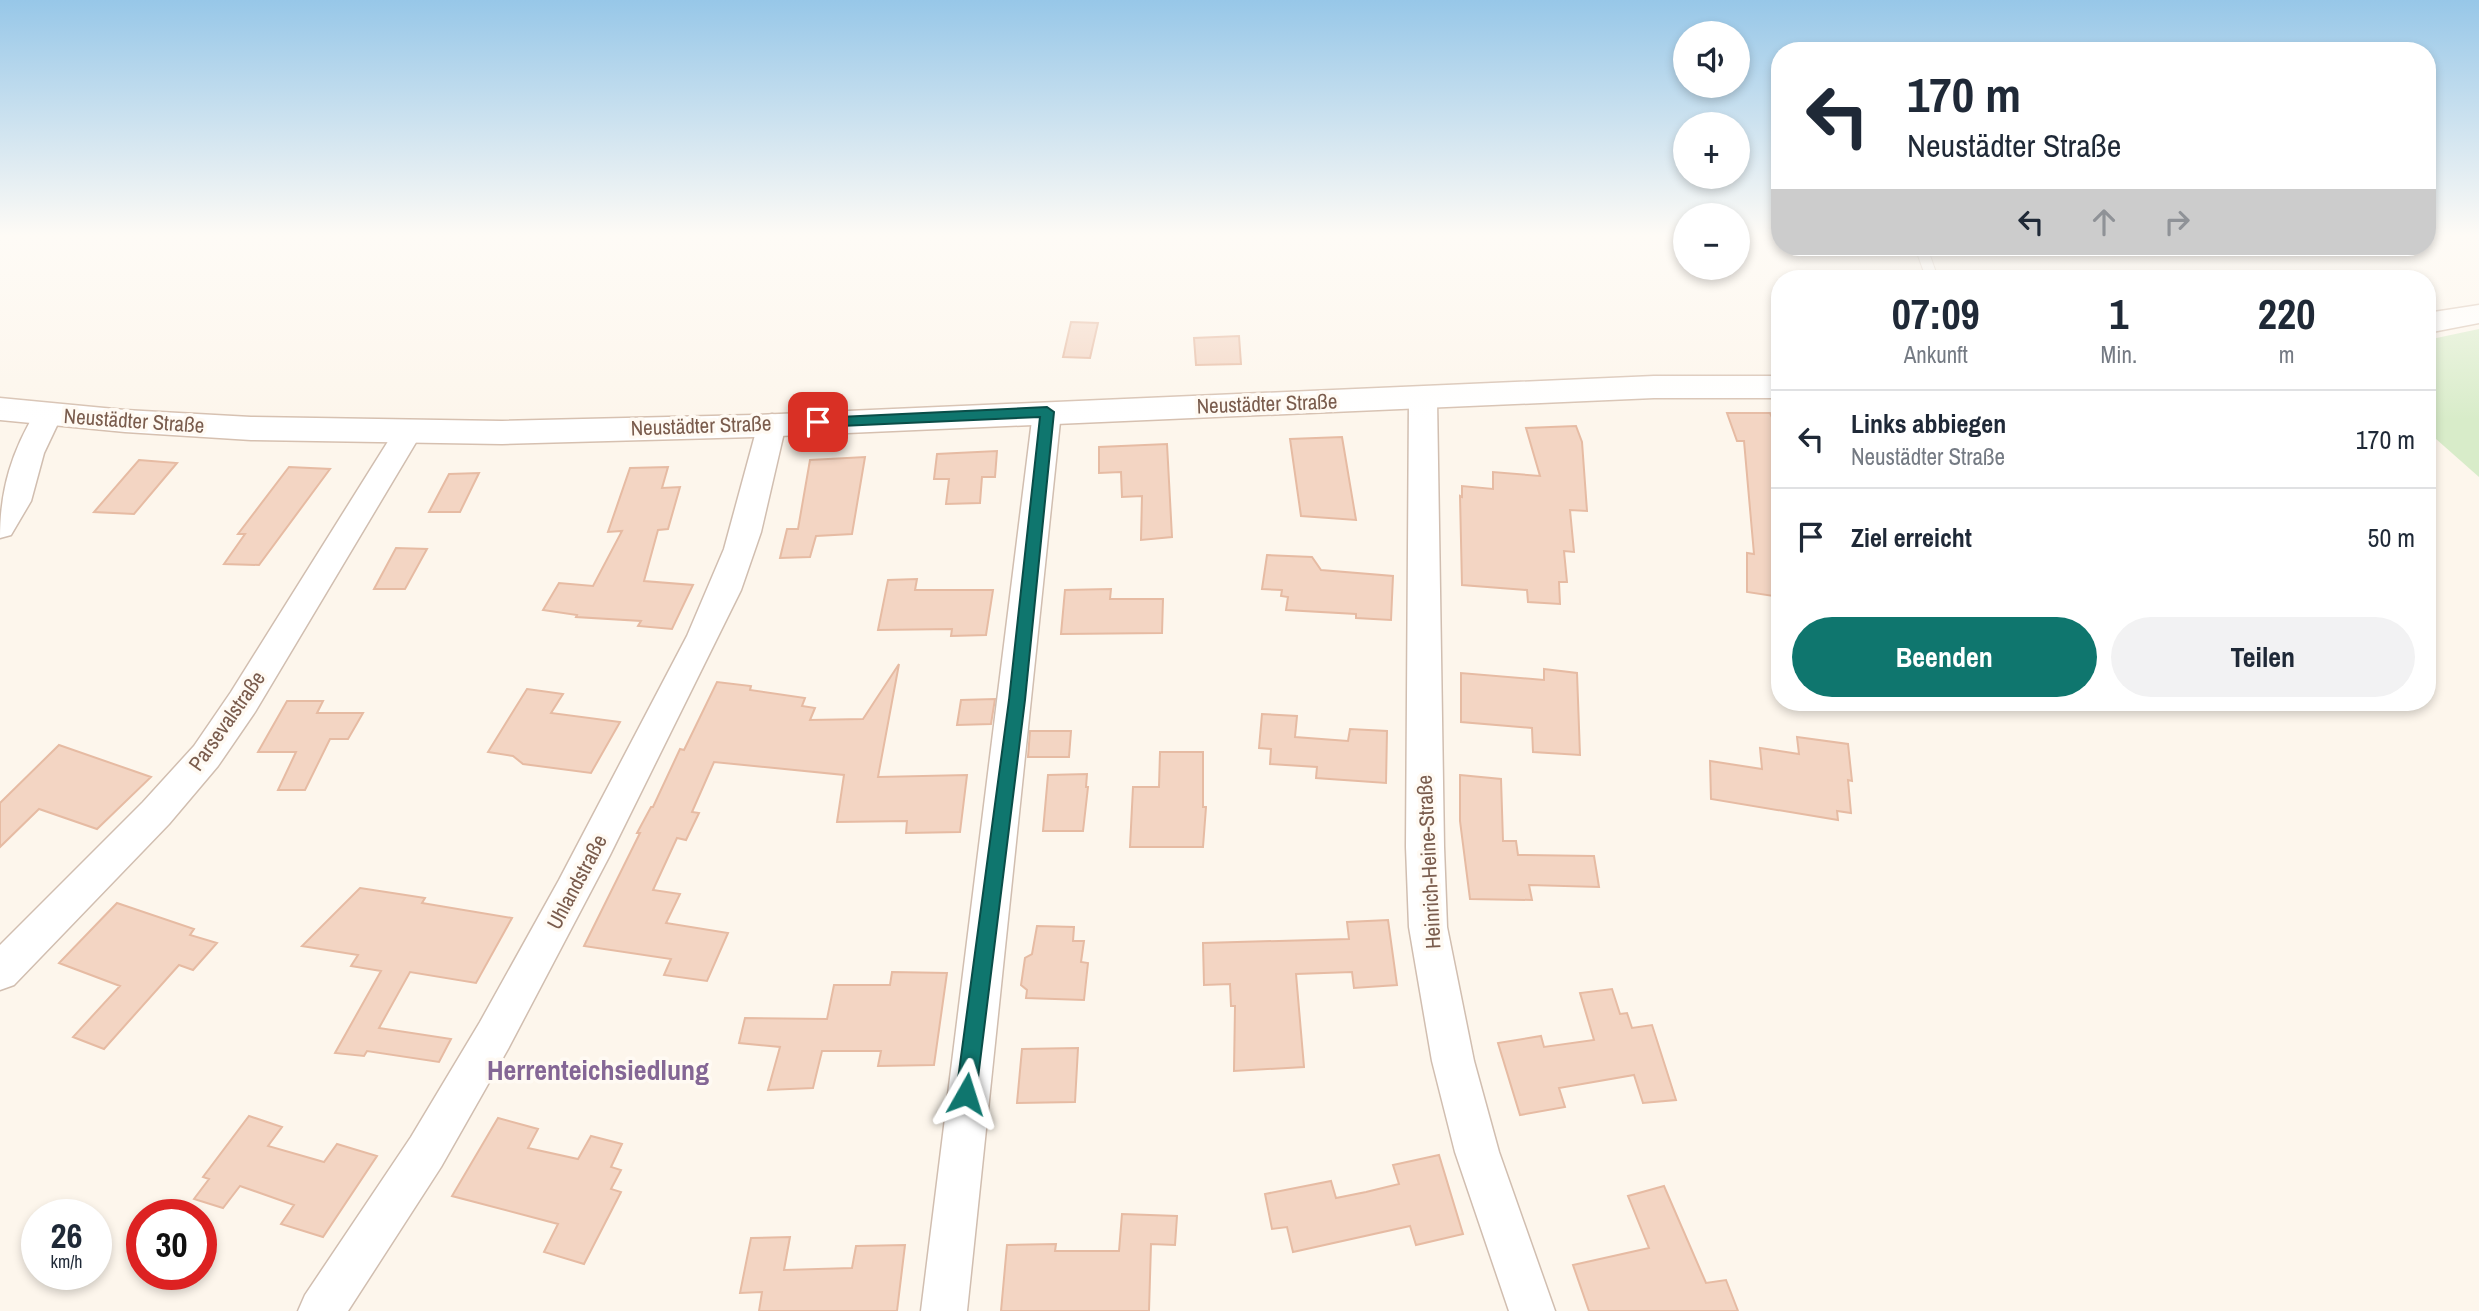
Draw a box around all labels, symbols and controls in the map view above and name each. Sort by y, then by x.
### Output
map controls [1673,21,1750,280]
button: sound [1673,21,1750,98]
text: 170 m [1907,61,2021,127]
icon: left [1792,70,1883,161]
button: + [1673,112,1750,189]
text: Neustädter Straße [1907,124,2121,167]
button: − [1673,203,1750,280]
icon: left [2012,203,2050,241]
icon: ahead [2085,203,2123,241]
icon: right [2158,203,2196,241]
text: 07:09 [1892,286,1980,342]
text: 1 [2109,286,2128,342]
text: 220 [2258,286,2315,342]
text: Ankunft [1904,339,1968,370]
text: Min. [2100,339,2137,370]
text: m [2279,339,2294,370]
street label: Neustädter Straße [1196,387,1338,420]
pin [788,392,848,452]
street label: Neustädter Straße [63,401,205,440]
icon: arrive [799,403,837,441]
text: Links abbiegen [1851,406,2006,441]
street label: Neustädter Straße [630,409,772,442]
icon: left [1792,420,1830,458]
text: 170 m [2356,422,2415,457]
text: Neustädter Straße [1851,441,2005,472]
icon: arrive [1792,518,1830,556]
text: Ziel erreicht [1851,520,1972,555]
text: 50 m [2368,520,2415,555]
button: Beenden [1792,617,2097,697]
button: Teilen [2111,617,2415,697]
street label: Parsevalstraße [182,665,272,776]
street label: Heinrich-Heine-Straße [1409,774,1448,950]
street label: Uhlandstraße [539,829,614,934]
district label: Herrenteichsiedlung [487,1051,709,1089]
position arrow [929,1057,1003,1131]
speed limit sign: 30 [126,1199,217,1290]
text: 26 [51,1212,82,1259]
text: km/h [51,1249,83,1274]

